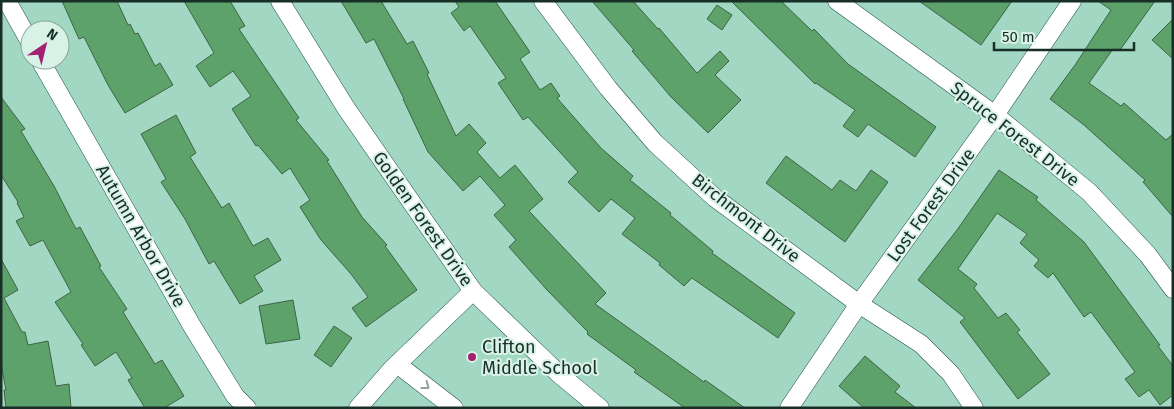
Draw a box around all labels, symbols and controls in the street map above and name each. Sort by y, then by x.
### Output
north arrow [20,20,70,70]
scale bar [994,20,1134,52]
text: N [43,25,61,44]
text: 50 m [1002,28,1035,46]
street label: Spruce Forest Drive [946,77,1084,191]
street label: Lost Forest Drive [882,144,980,266]
street label: Golden Forest Drive [368,147,478,291]
street label: Autumn Arbor Drive [91,161,191,311]
street label: Birchmont Drive [687,169,805,267]
place label: Clifton Middle School [482,336,598,379]
marker: Clifton Middle School [466,351,478,363]
one-way arrow [420,380,430,389]

